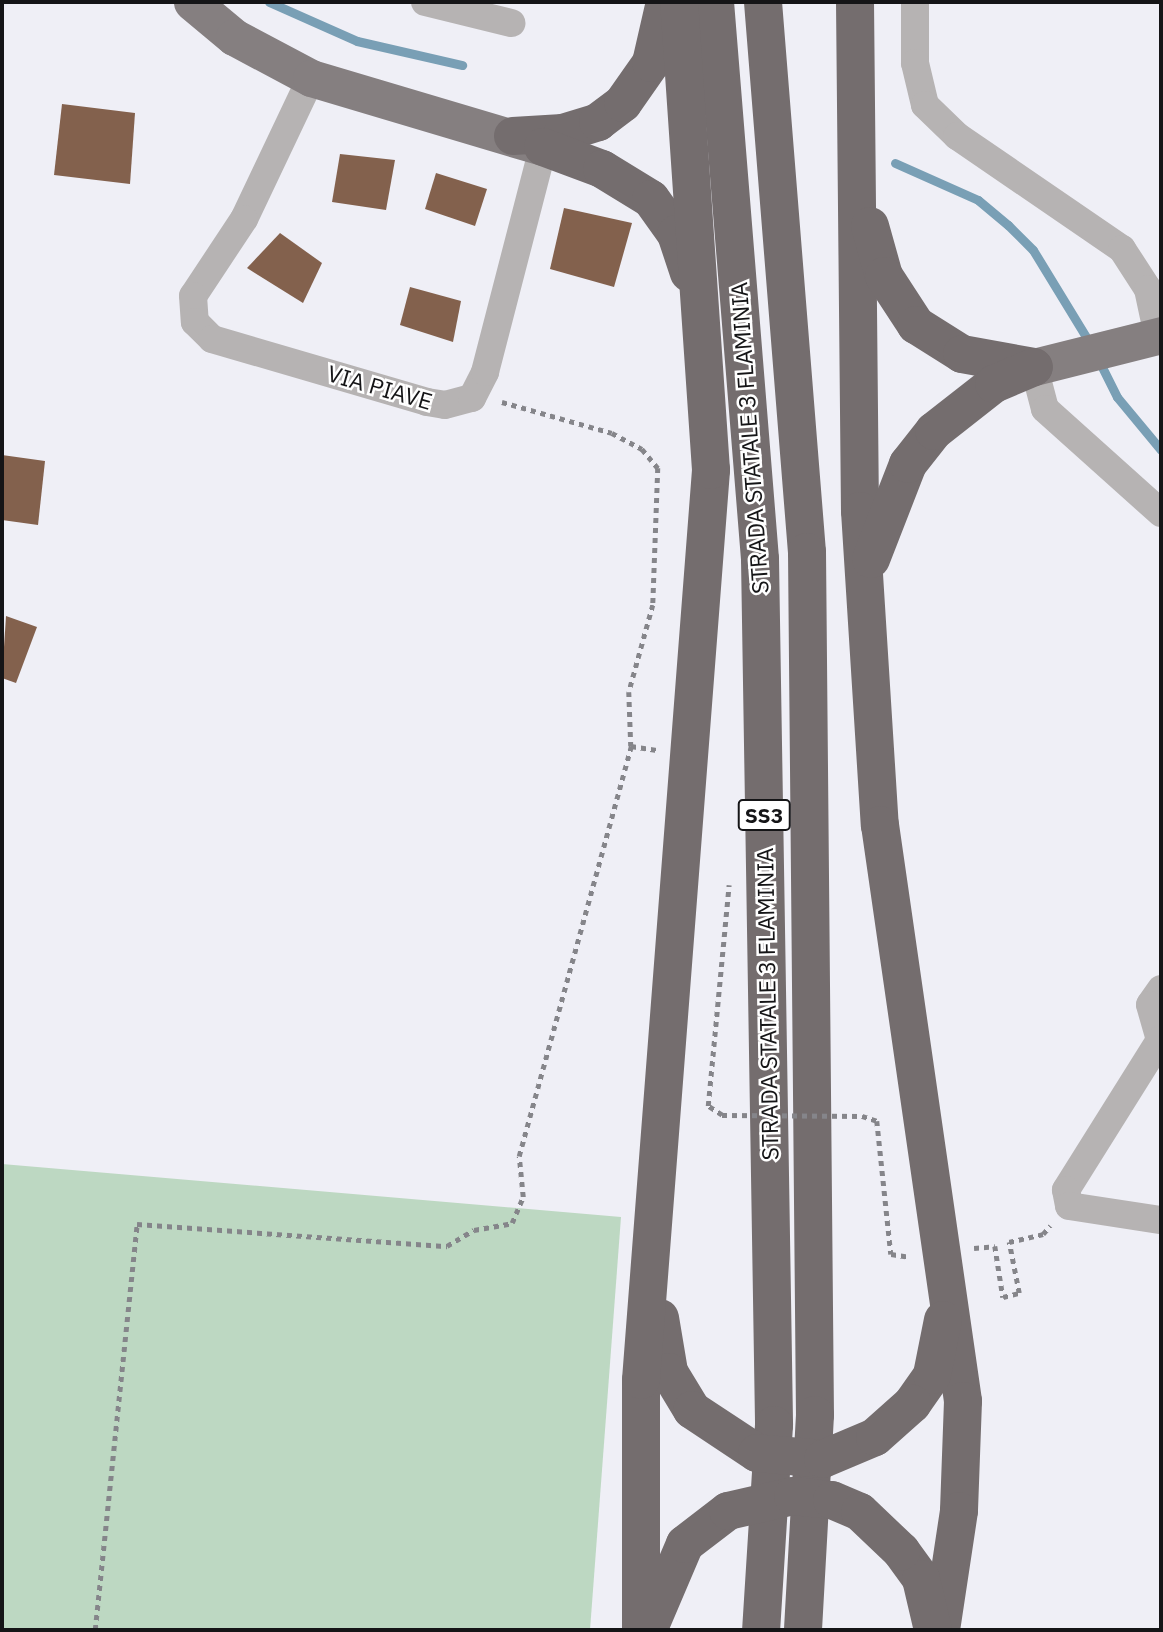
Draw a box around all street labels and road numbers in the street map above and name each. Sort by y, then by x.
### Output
street label: STRADA STATALE 3 FLAMINIA [724,281,774,595]
street label: VIA PIAVE [324,359,436,415]
road number: SS3 [736,798,792,832]
street label: STRADA STATALE 3 FLAMINIA [750,847,784,1161]

